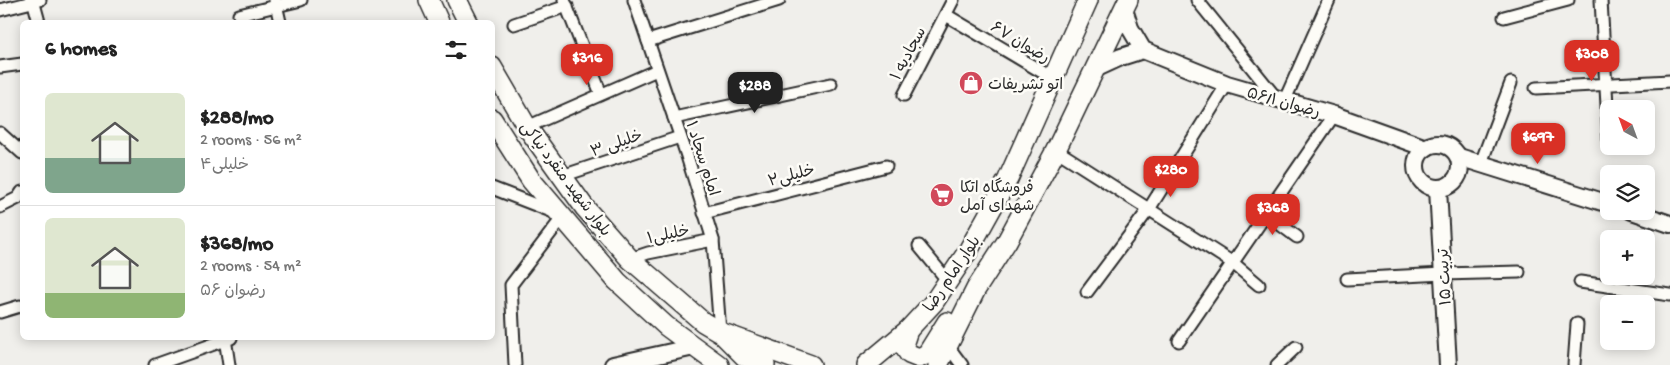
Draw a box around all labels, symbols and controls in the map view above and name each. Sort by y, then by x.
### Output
street label: رضوان ۶۷ [986,19,1052,69]
street label: سجادیه ۱ [888,25,932,85]
icon: filters [442,36,470,64]
text: 6 homes [45,38,116,63]
pin: $308 [1562,39,1622,82]
pin: $316 [557,44,617,86]
text: $308 [1575,46,1609,65]
text: $316 [572,50,602,69]
shop icon: اتو تشریفات [958,70,984,96]
pin: $288 [725,72,785,114]
place label: اتو تشریفات [988,77,1063,96]
text: $288 [739,78,771,97]
street label: رضوان ۵۶/۱ [1244,85,1322,124]
north arrow [1600,100,1655,155]
map controls [1600,100,1655,350]
text: $288/mo [200,107,274,132]
icon: home [85,113,145,173]
street label: بلوار شهید منفرد نیاکی [515,119,614,242]
street label: امام سجاد ۱ [680,119,722,199]
pin: $697 [1508,122,1568,165]
street label: خلیلی ۳ [589,128,646,163]
text: $697 [1522,129,1554,148]
text: 2 rooms · 56 m² [200,132,302,151]
pin: $280 [1141,156,1201,198]
text: خلیلی۴ [200,157,249,176]
street label: خلیلی۲ [766,162,817,193]
text: $280 [1155,162,1187,181]
button: layers [1600,165,1655,220]
place label: فروشگاه اتکا شهدای آمل [960,177,1034,217]
supermarket icon: فروشگاه اتکا شهدای آمل [929,182,955,208]
pin: $368 [1243,194,1303,236]
text: $368 [1257,200,1289,219]
street label: خلیلی۱ [646,223,692,250]
button: + [1600,230,1655,285]
text: $368/mo [200,233,273,258]
street label: بلوار امام رضا [921,233,986,317]
icon: home [85,238,145,298]
street label: تربیت ۱۵ [1435,248,1457,306]
text: 2 rooms · 54 m² [200,258,301,277]
text: رضوان ۵۶ [200,283,266,302]
button: − [1600,295,1655,350]

